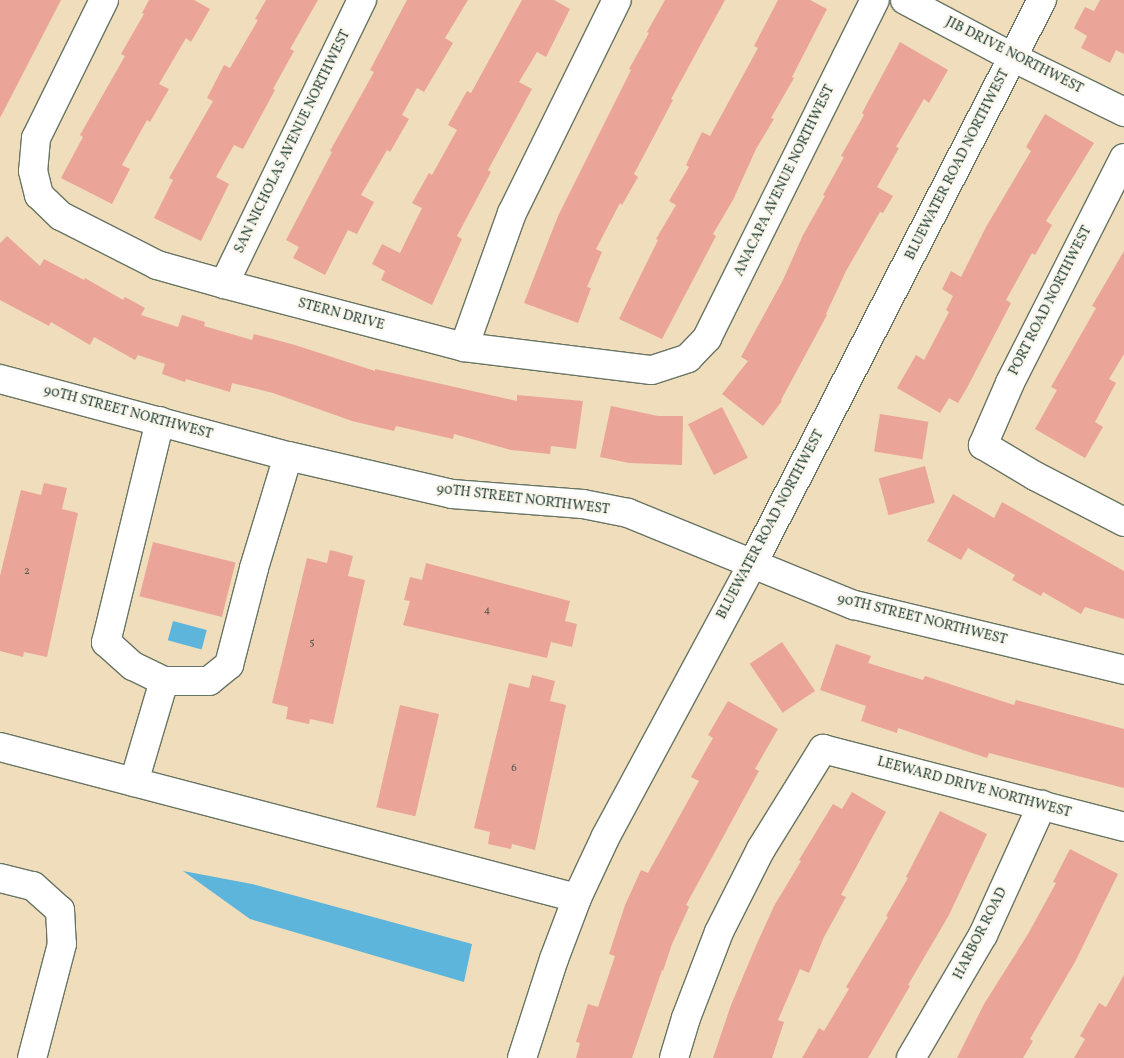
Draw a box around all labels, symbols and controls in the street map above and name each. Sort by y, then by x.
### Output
street label: JIB DRIVE NORTHWEST [942,14,1086,98]
street label: SAN NICHOLAS AVENUE NORTHWEST [231,28,355,256]
street label: BLUEWATER ROAD NORTHWEST [902,67,1014,263]
street label: ANACAPA AVENUE NORTHWEST [731,83,839,279]
street label: PORT ROAD NORTHWEST [1006,223,1096,379]
street label: STERN DRIVE [296,295,386,335]
street label: 90TH STREET NORTHWEST [41,382,215,444]
street label: BLUEWATER ROAD NORTHWEST [714,427,828,623]
street label: 90TH STREET NORTHWEST [435,481,611,519]
house number: 2 [24,565,30,579]
street label: 90TH STREET NORTHWEST [835,591,1009,649]
house number: 4 [484,604,490,618]
house number: 5 [309,636,315,650]
street label: LEEWARD DRIVE NORTHWEST [875,754,1073,822]
house number: 6 [511,762,517,776]
street label: HARBOR ROAD [951,885,1011,983]

